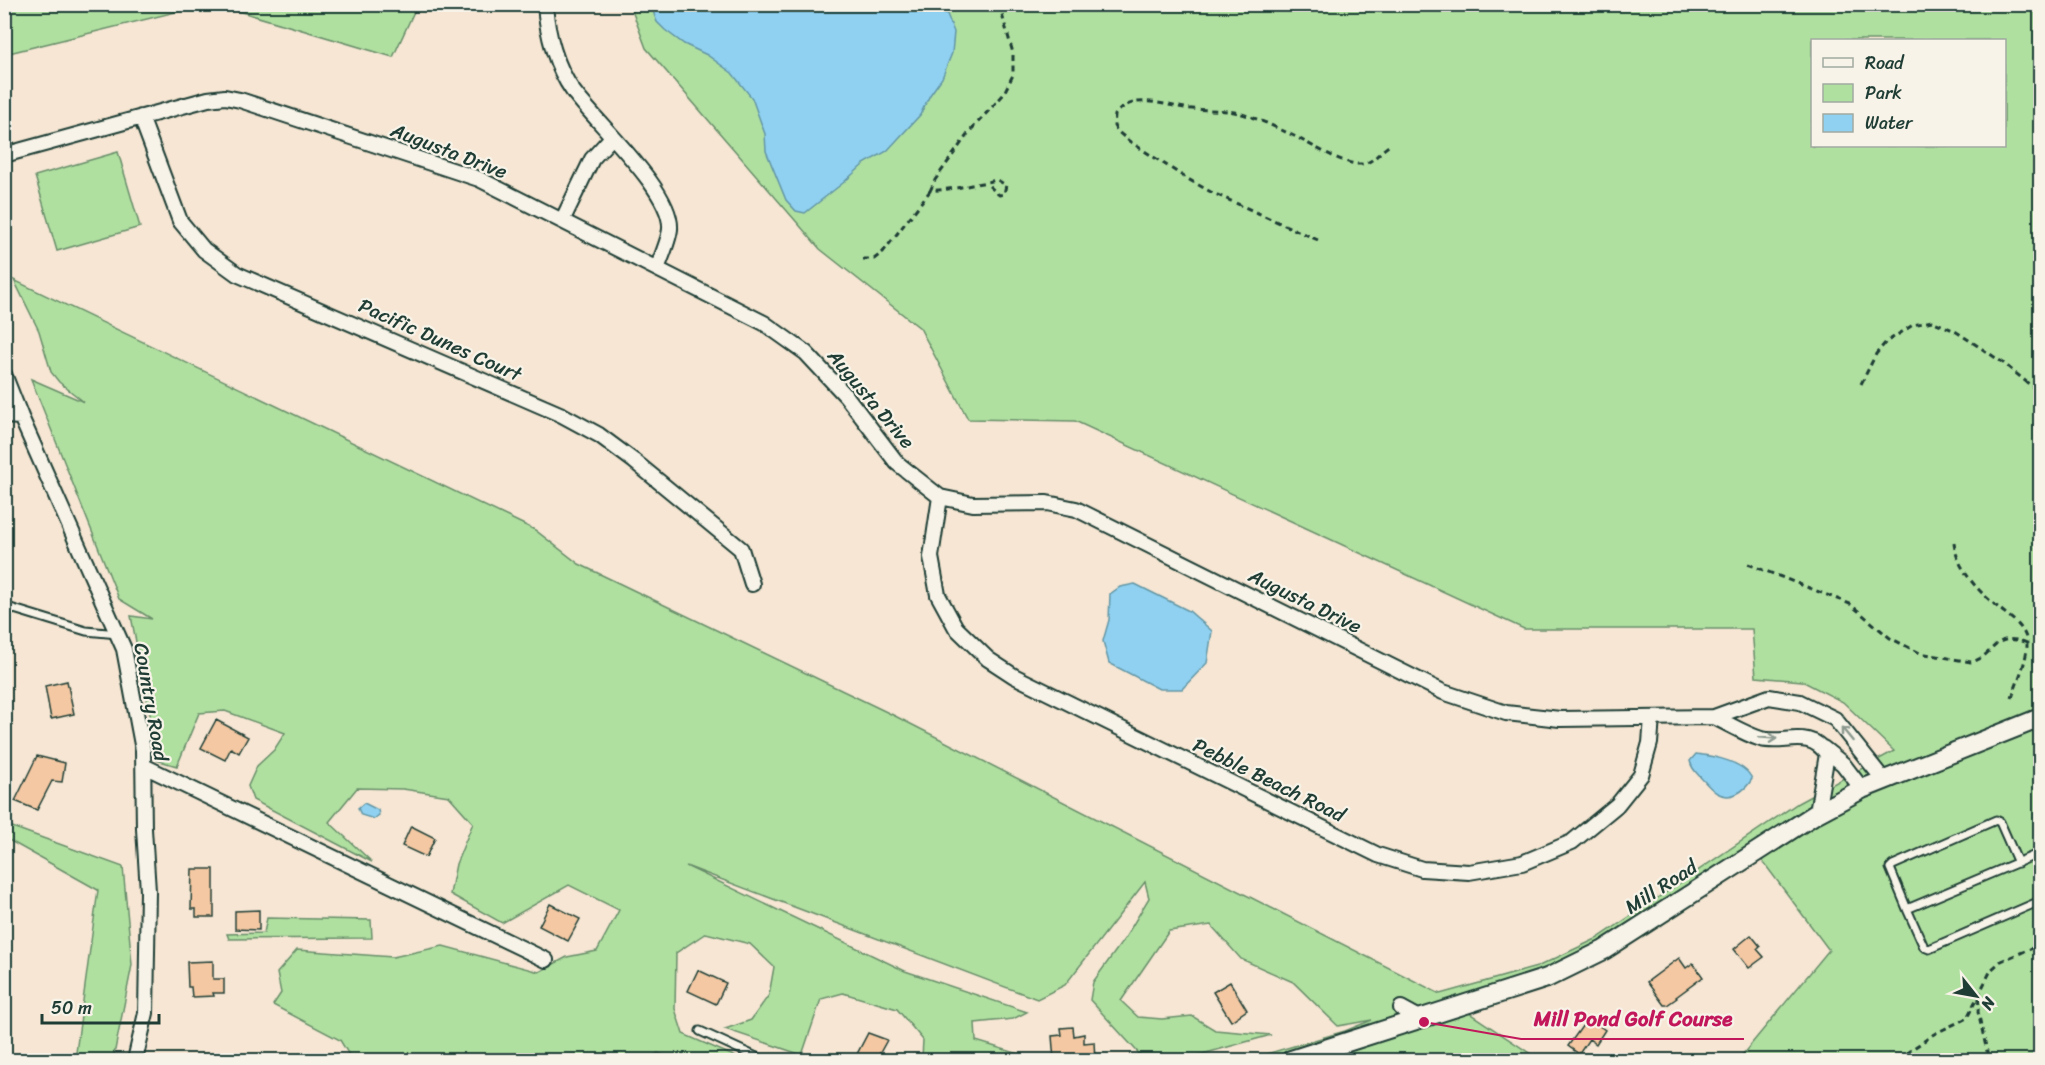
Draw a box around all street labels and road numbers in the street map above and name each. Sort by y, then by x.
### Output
street label: Augusta Drive [385,112,512,189]
street label: Pacific Dunes Court [353,288,528,392]
street label: Augusta Drive [818,340,924,457]
street label: Augusta Drive [1241,558,1368,644]
street label: Country Road [123,640,179,765]
street label: Pebble Beach Road [1187,728,1353,833]
street label: Mill Road [1617,849,1706,924]

